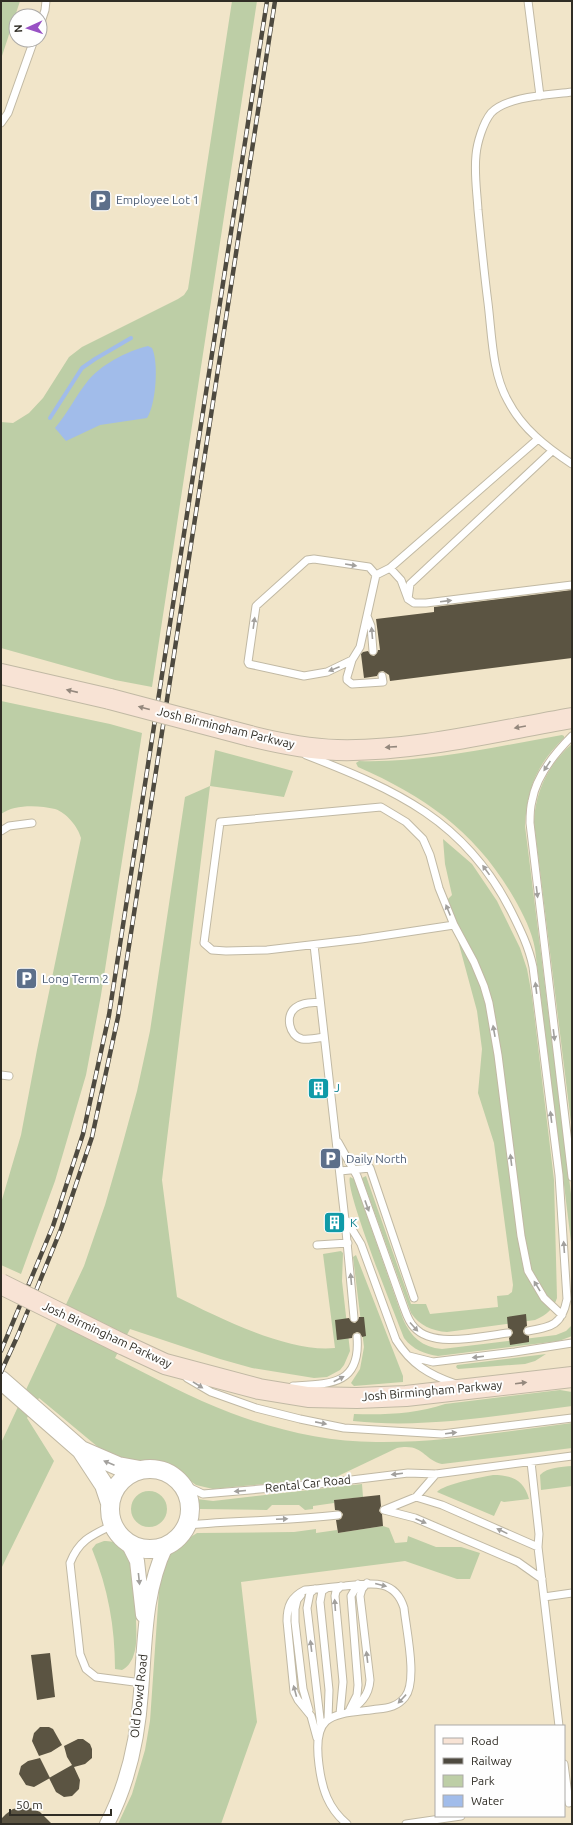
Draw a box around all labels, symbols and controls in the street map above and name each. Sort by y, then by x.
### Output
north arrow [8,8,48,48]
text: N [12,24,24,33]
parking icon: Employee Lot 1 [88,187,114,213]
place label: Employee Lot 1 [116,193,199,206]
one-way arrow [345,562,357,568]
one-way arrow [440,597,452,604]
one-way arrow [251,616,257,629]
one-way arrow [368,627,375,639]
one-way arrow [329,666,340,672]
one-way arrow [66,687,78,693]
street label: Josh Birmingham Parkway [156,704,296,751]
one-way arrow [138,705,150,711]
one-way arrow [514,724,526,730]
one-way arrow [385,744,397,751]
one-way arrow [543,761,551,771]
one-way arrow [482,865,490,875]
one-way arrow [534,886,540,898]
one-way arrow [444,904,450,916]
parking icon: Long Term 2 [13,966,39,992]
place label: Long Term 2 [42,972,109,985]
one-way arrow [533,982,539,994]
one-way arrow [491,1025,497,1037]
one-way arrow [551,1029,557,1041]
building icon: J [305,1075,331,1101]
place label: J [334,1081,340,1094]
one-way arrow [548,1111,555,1123]
parking icon: Daily North [317,1146,343,1172]
place label: Daily North [346,1152,407,1165]
one-way arrow [508,1153,514,1166]
one-way arrow [365,1200,371,1212]
building icon: K [321,1210,347,1236]
place label: K [350,1216,358,1229]
one-way arrow [560,1241,567,1253]
one-way arrow [348,1273,354,1285]
one-way arrow [533,1280,540,1292]
street label: Josh Birmingham Parkway [41,1299,174,1370]
one-way arrow [409,1321,418,1332]
one-way arrow [472,1353,484,1360]
one-way arrow [333,1376,345,1382]
street label: Josh Birmingham Parkway [361,1378,503,1403]
one-way arrow [515,1380,527,1386]
one-way arrow [192,1381,204,1388]
one-way arrow [315,1421,327,1427]
one-way arrow [445,1430,457,1436]
one-way arrow [103,1459,115,1465]
one-way arrow [391,1471,403,1478]
street label: Rental Car Road [264,1473,351,1494]
one-way arrow [234,1487,246,1494]
one-way arrow [276,1516,288,1523]
one-way arrow [415,1517,427,1524]
one-way arrow [496,1528,508,1534]
one-way arrow [136,1573,142,1585]
one-way arrow [374,1582,387,1588]
one-way arrow [332,1599,339,1611]
one-way arrow [308,1640,315,1652]
one-way arrow [364,1651,371,1663]
street label: Old Dowd Road [128,1653,149,1739]
one-way arrow [292,1685,298,1698]
one-way arrow [398,1694,407,1704]
legend [435,1725,565,1817]
text: Road [471,1734,499,1747]
text: Railway [471,1754,512,1767]
text: Park [471,1774,495,1787]
scale bar [10,1791,111,1817]
text: Water [471,1794,504,1807]
text: 50 m [16,1798,43,1811]

